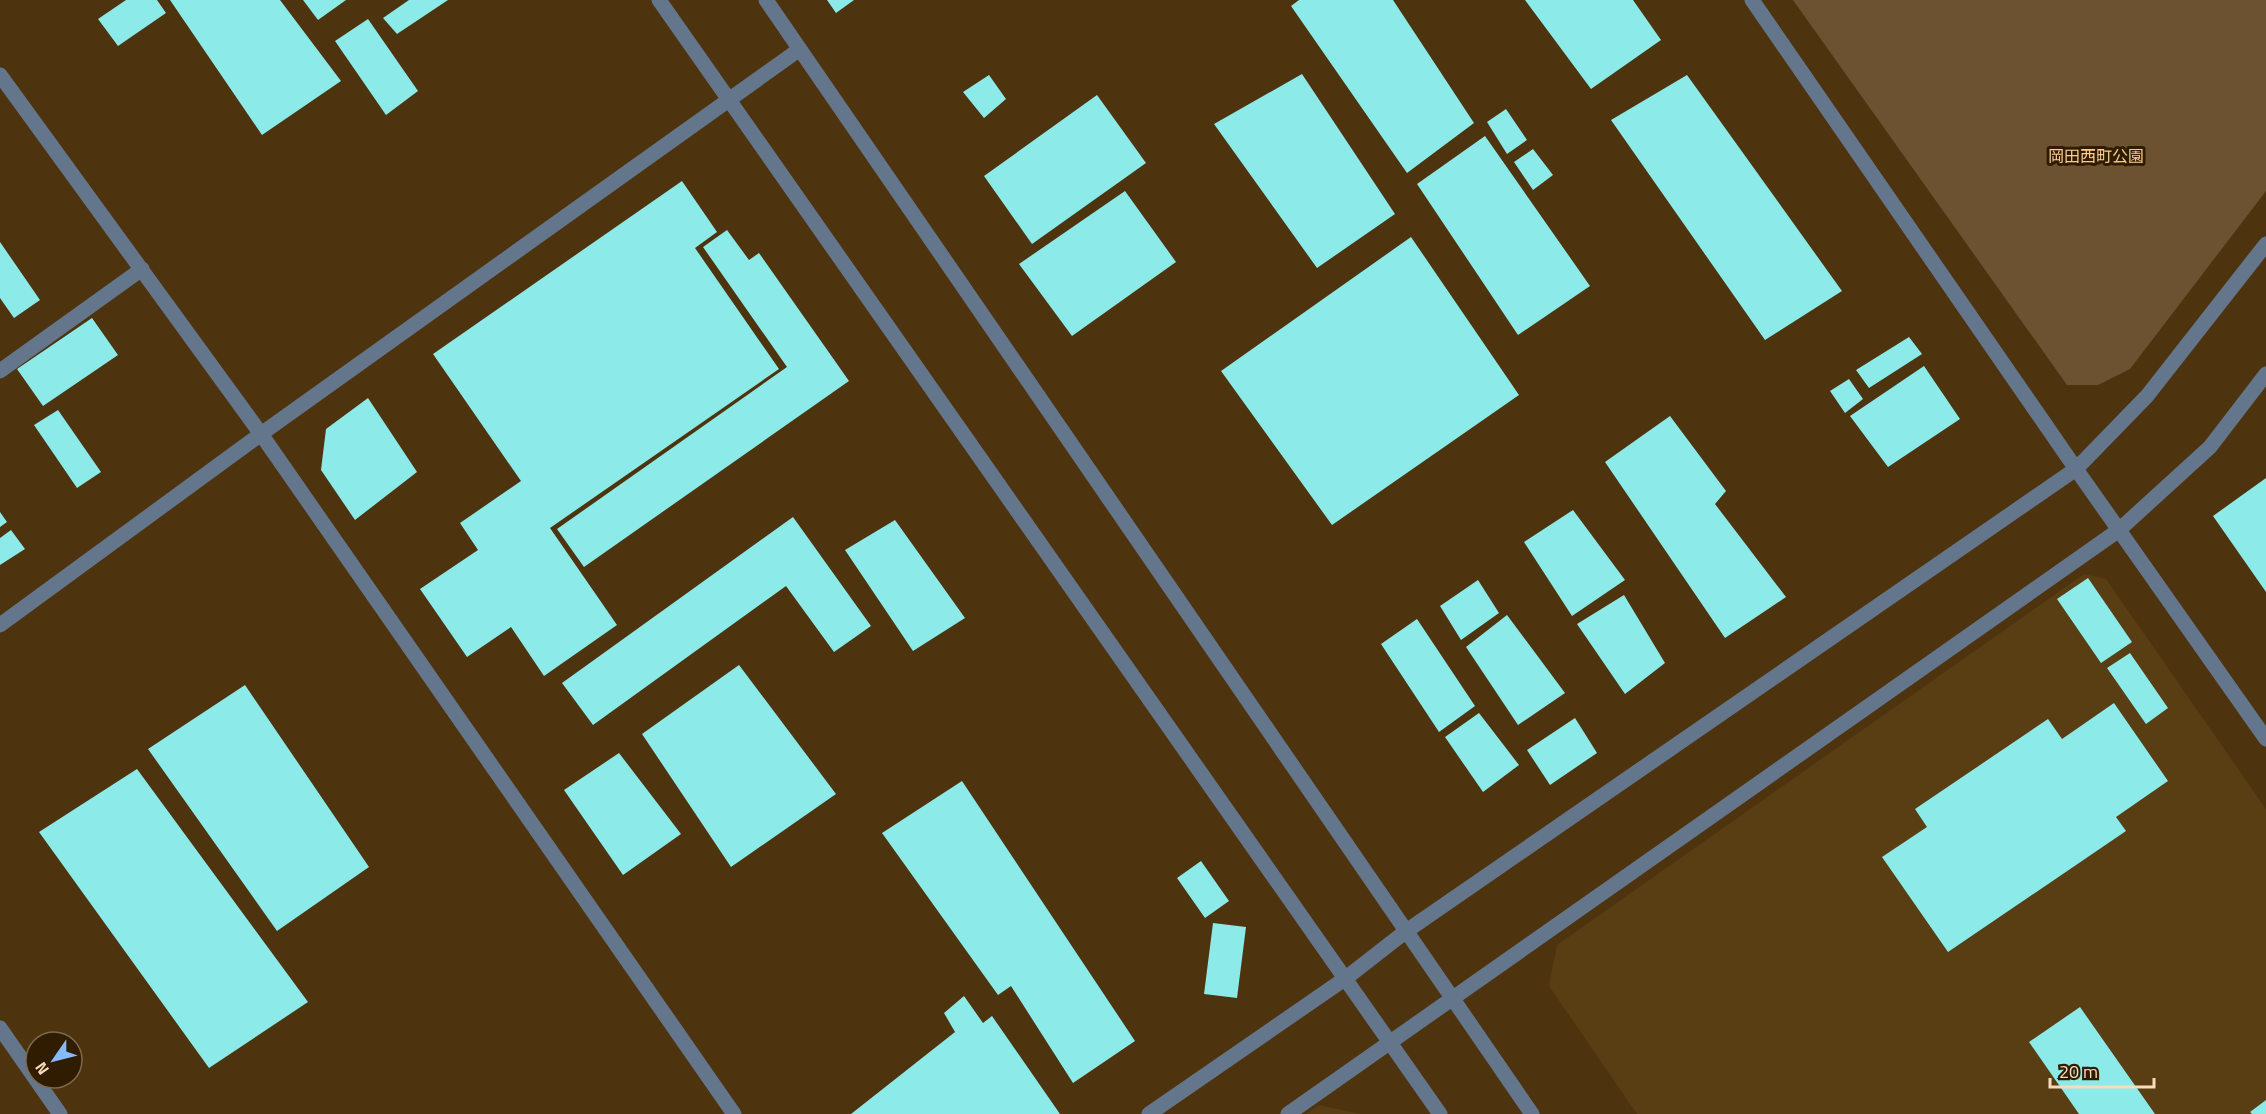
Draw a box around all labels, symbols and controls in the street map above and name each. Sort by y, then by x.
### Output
park label: 岡田西町公園 [2048,144,2144,168]
north arrow [24,1030,84,1090]
scale bar [2050,1051,2154,1089]
text: N [29,1057,55,1080]
text: 20 m [2059,1058,2098,1085]

